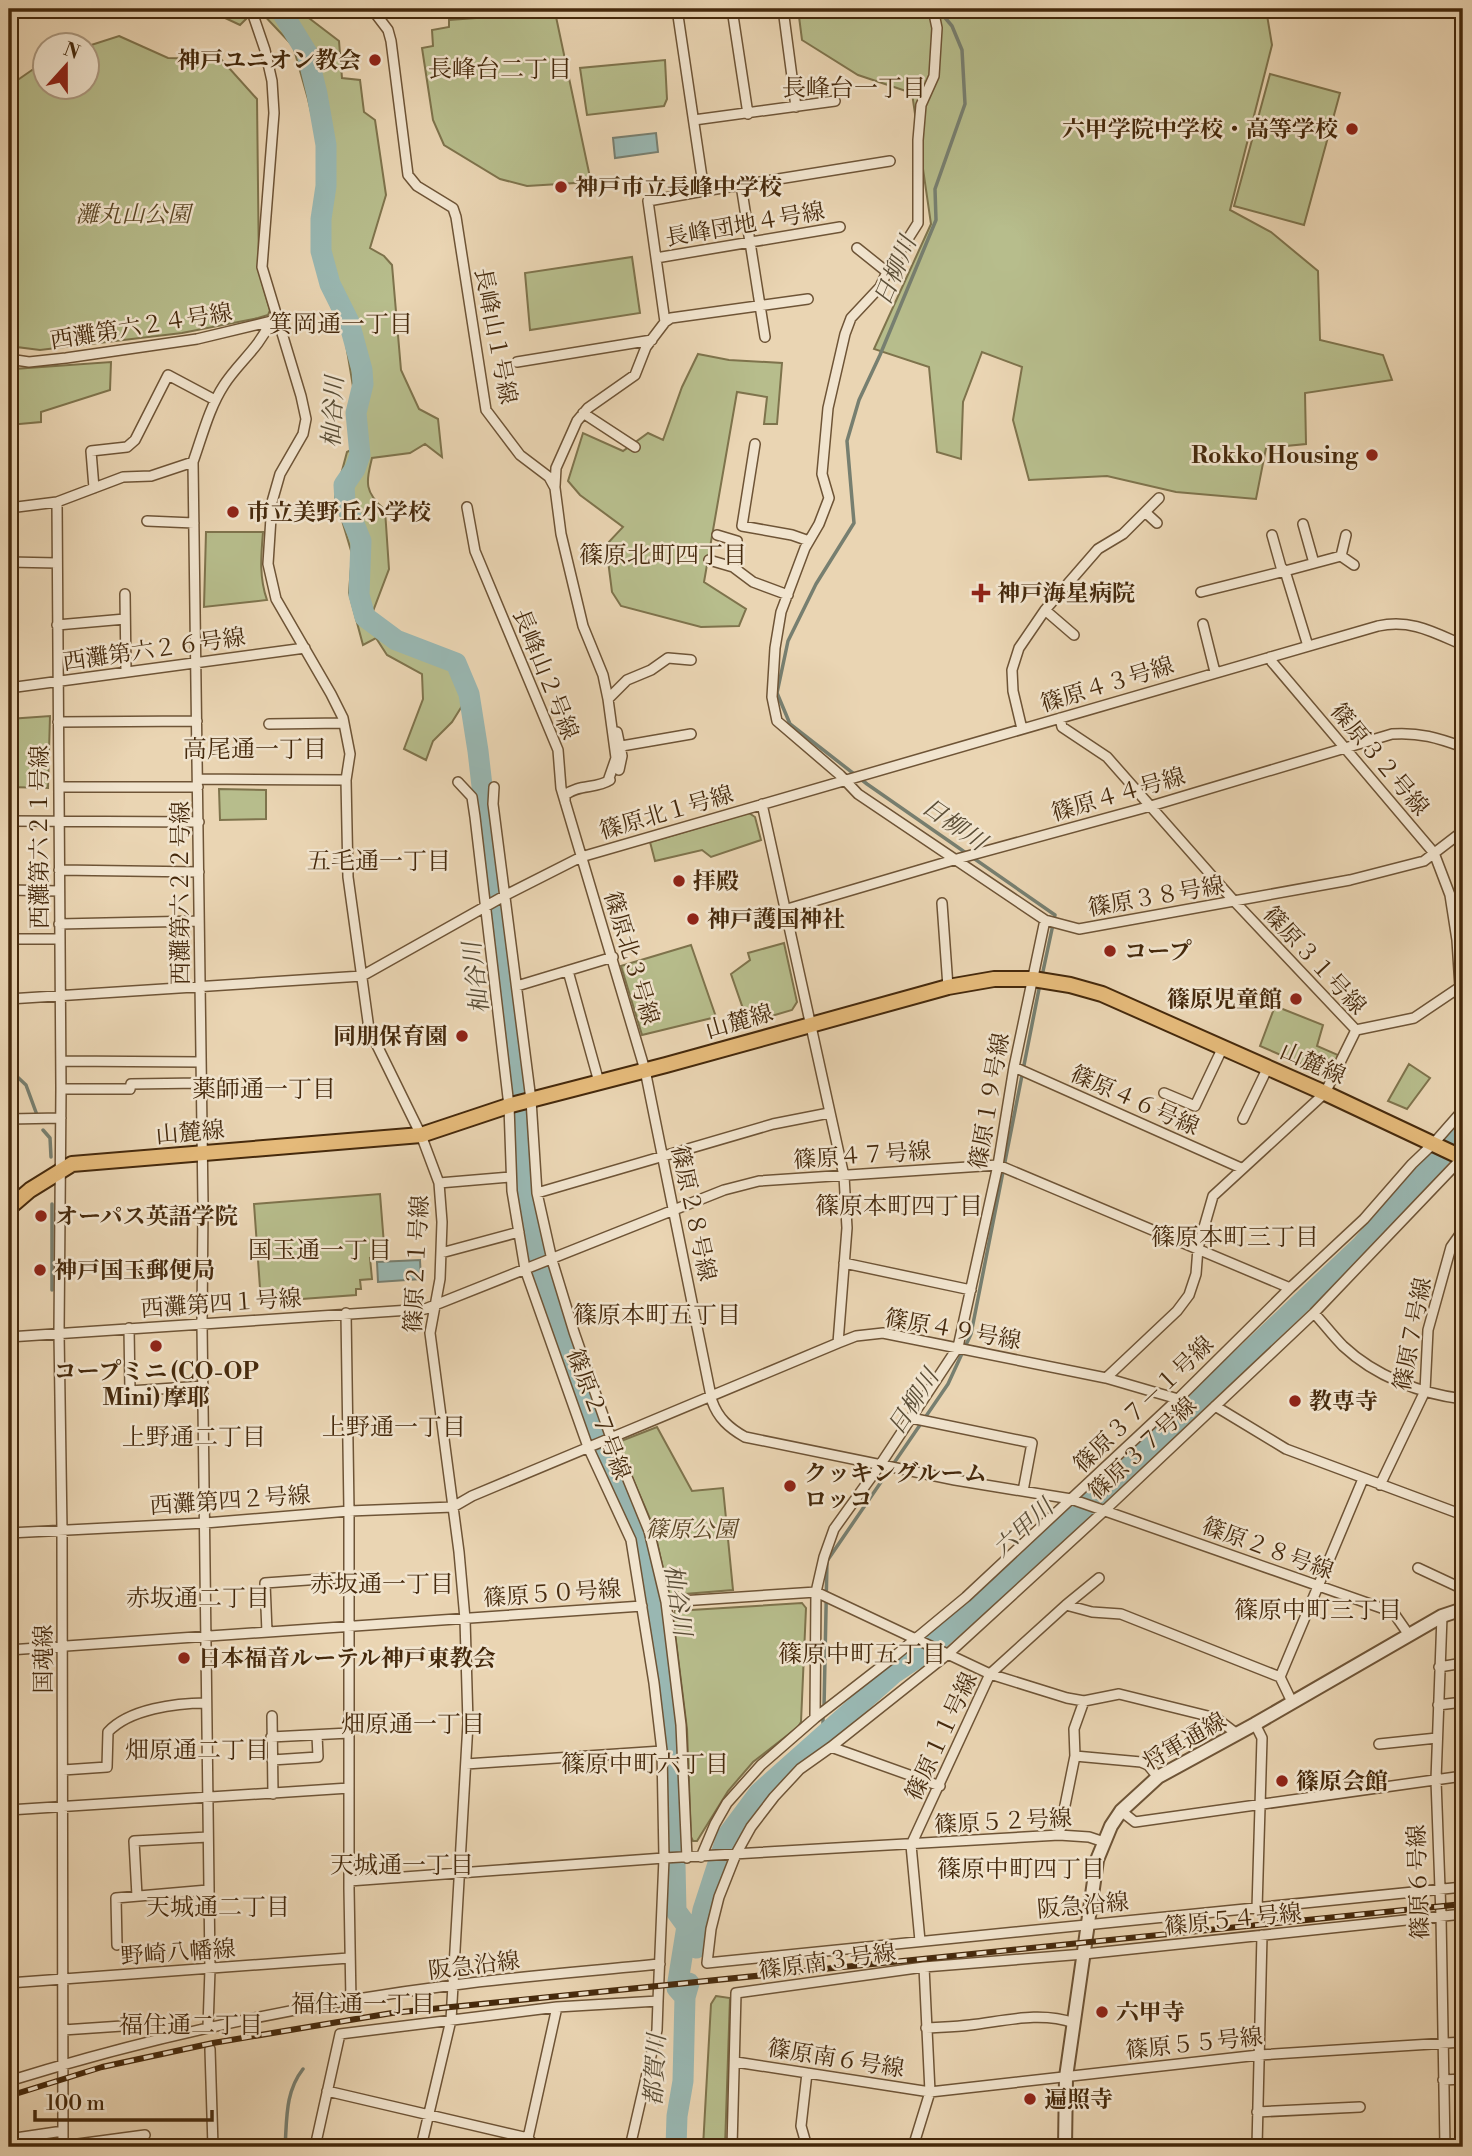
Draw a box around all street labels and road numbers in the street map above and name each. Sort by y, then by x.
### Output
street label: 長峰団地４号線 [663,197,827,253]
street label: 長峰山１号線 [468,266,522,407]
street label: 西灘第六２４号線 [48,299,234,355]
street label: 長峰山２号線 [506,605,584,744]
street label: 西灘第六２６号線 [61,623,247,677]
street label: 篠原４３号線 [1037,651,1177,719]
street label: 篠原３２号線 [1324,698,1434,821]
street label: 西灘第六２１号線 [26,745,54,929]
street label: 篠原４４号線 [1048,762,1188,827]
street label: 篠原北１号線 [596,780,736,845]
street label: 西灘第六２２号線 [167,801,195,985]
street label: 篠原３８号線 [1086,871,1227,923]
street label: 篠原北３号線 [597,888,665,1028]
street label: 篠原３１号線 [1257,901,1372,1021]
street label: 山麓線 [702,999,776,1045]
street label: 篠原１９号線 [964,1031,1016,1172]
street label: 山麓線 [1275,1037,1350,1091]
street label: 篠原４６号線 [1066,1060,1203,1142]
street label: 山麓線 [154,1116,226,1150]
street label: 篠原４７号線 [792,1137,932,1175]
street label: 篠原２８号線 [665,1143,721,1284]
street label: 篠原２１号線 [399,1194,435,1334]
street label: 篠原７号線 [1388,1275,1438,1393]
street label: 西灘第四１号線 [140,1284,302,1324]
street label: 篠原４９号線 [882,1304,1023,1356]
street label: 篠原３７－１号線 [1068,1331,1220,1479]
street label: 篠原２７号線 [560,1345,636,1484]
street label: 篠原３７号線 [1083,1391,1203,1506]
street label: 西灘第四２号線 [149,1481,311,1521]
street label: 篠原２８号線 [1198,1512,1337,1586]
street label: 篠原５０号線 [482,1575,622,1613]
street label: 国魂線 [30,1625,58,1694]
street label: 篠原１１号線 [900,1668,984,1805]
street label: 将軍通線 [1138,1707,1231,1777]
street label: 篠原５２号線 [933,1804,1073,1840]
street label: 篠原６号線 [1403,1824,1435,1940]
street label: 阪急沿線 [1036,1888,1130,1924]
street label: 篠原５４号線 [1163,1899,1303,1941]
street label: 野崎八幡線 [120,1935,236,1971]
street label: 篠原南３号線 [757,1939,897,1985]
street label: 阪急沿線 [427,1946,521,1985]
street label: 篠原５５号線 [1124,2023,1264,2065]
street label: 篠原南６号線 [766,2034,906,2084]

